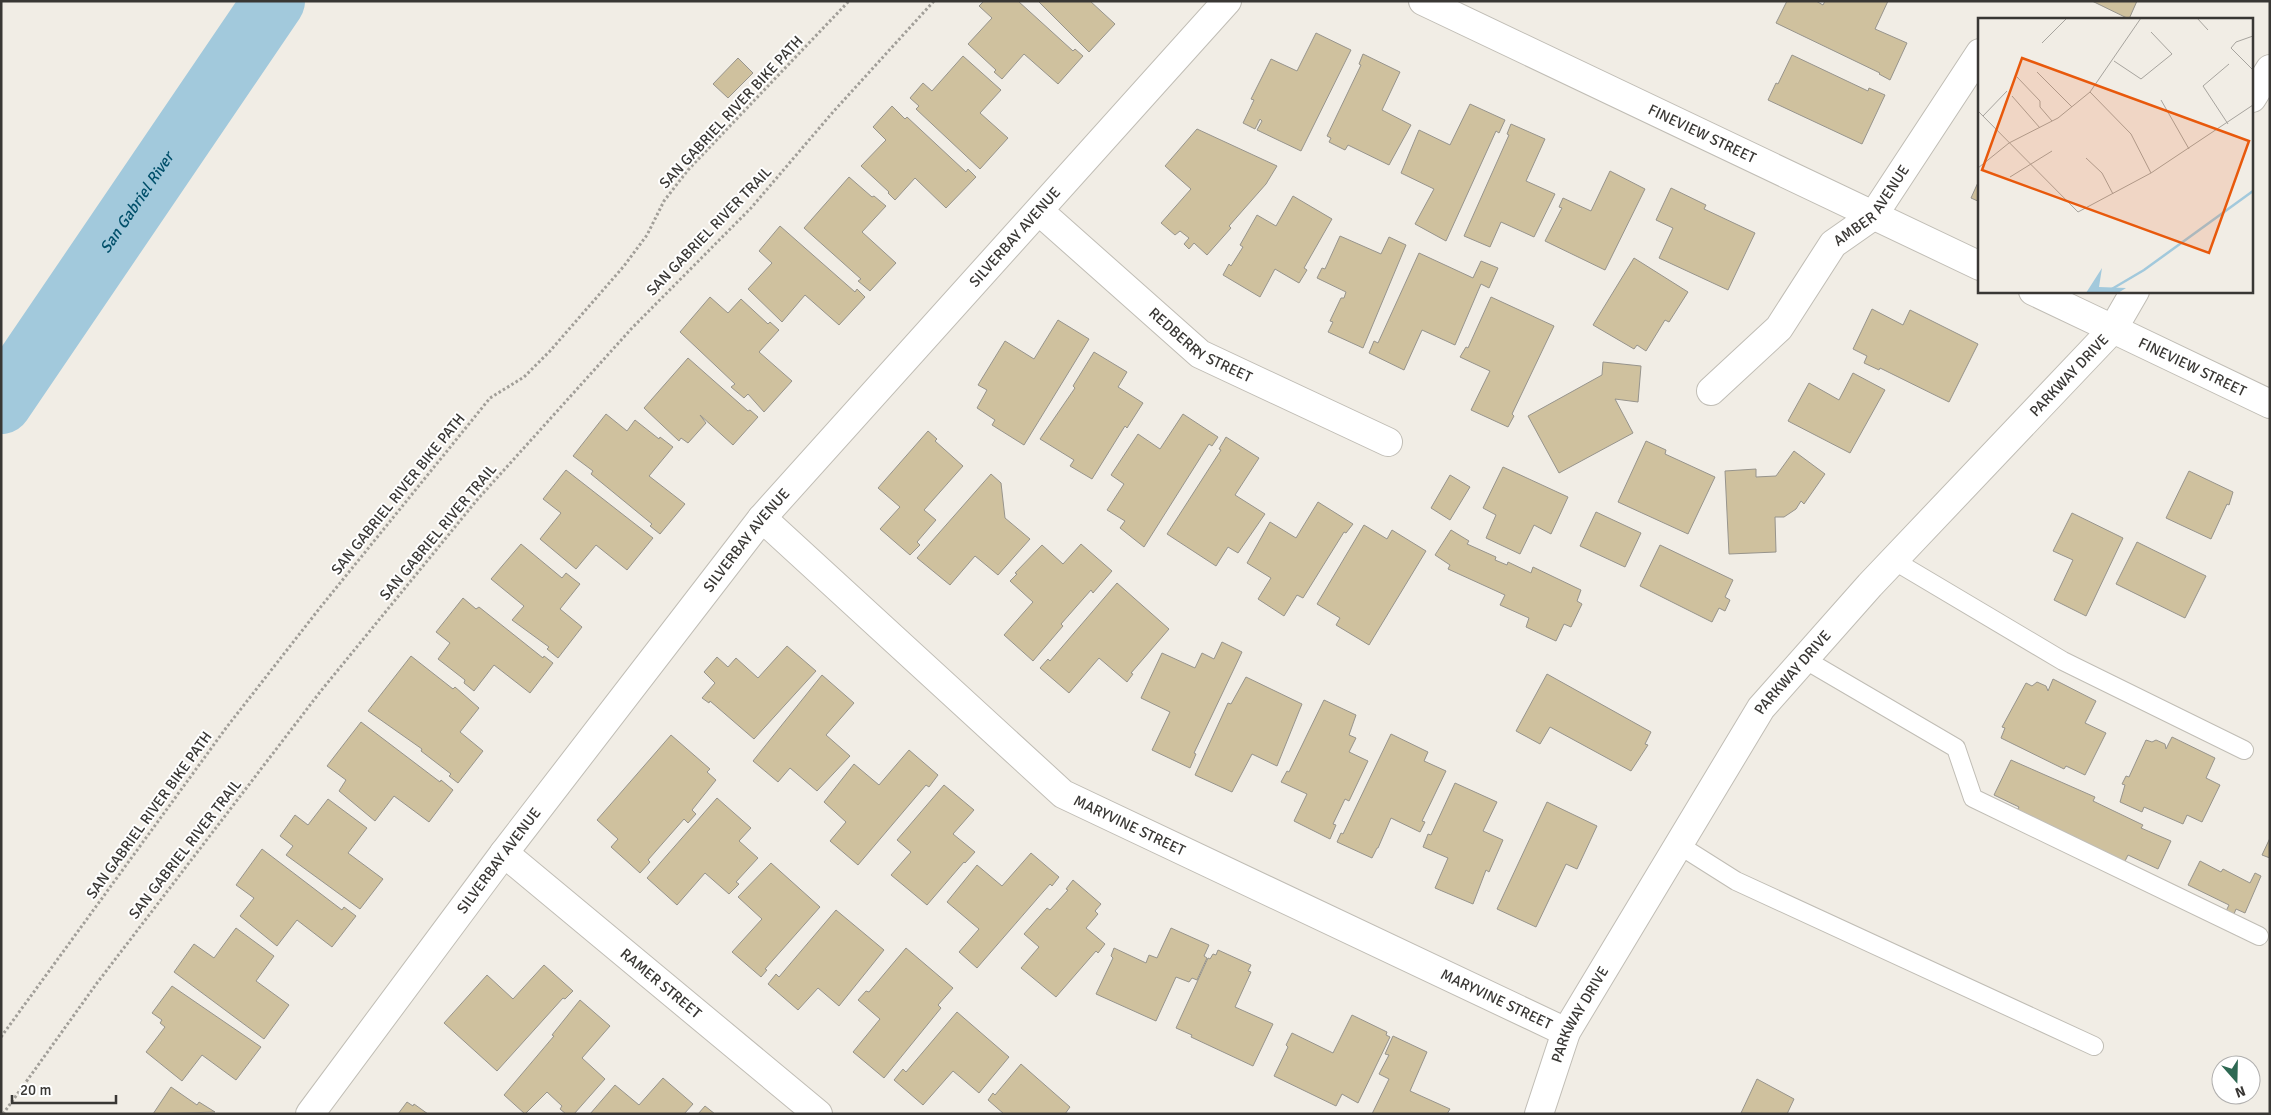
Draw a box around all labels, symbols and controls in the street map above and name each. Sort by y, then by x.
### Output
inset map [1978,18,2254,292]
street label: SAN GABRIEL RIVER BIKE PATH [655,32,807,192]
street label: FINEVIEW STREET [1645,100,1759,167]
water label: San Gabriel River [96,147,179,257]
street label: AMBER AVENUE [1830,161,1913,250]
street label: SAN GABRIEL RIVER TRAIL [643,163,776,299]
street label: SILVERBAY AVENUE [965,183,1064,291]
street label: REDBERRY STREET [1145,304,1256,386]
street label: PARKWAY DRIVE [2026,330,2112,420]
street label: FINEVIEW STREET [2136,334,2250,401]
street label: SAN GABRIEL RIVER BIKE PATH [327,410,469,578]
street label: SAN GABRIEL RIVER TRAIL [376,460,500,604]
street label: SILVERBAY AVENUE [699,484,793,596]
street label: PARKWAY DRIVE [1750,627,1835,718]
street label: SAN GABRIEL RIVER BIKE PATH [82,728,216,902]
street label: SAN GABRIEL RIVER TRAIL [125,775,245,922]
street label: MARYVINE STREET [1071,791,1189,860]
street label: SILVERBAY AVENUE [453,804,545,917]
street label: RAMER STREET [617,945,706,1023]
street label: PARKWAY DRIVE [1548,963,1612,1065]
street label: MARYVINE STREET [1438,965,1556,1033]
north arrow [2211,1055,2261,1105]
scale bar [12,1072,116,1104]
text: 20 m [20,1081,51,1099]
text: N [2233,1082,2248,1101]

